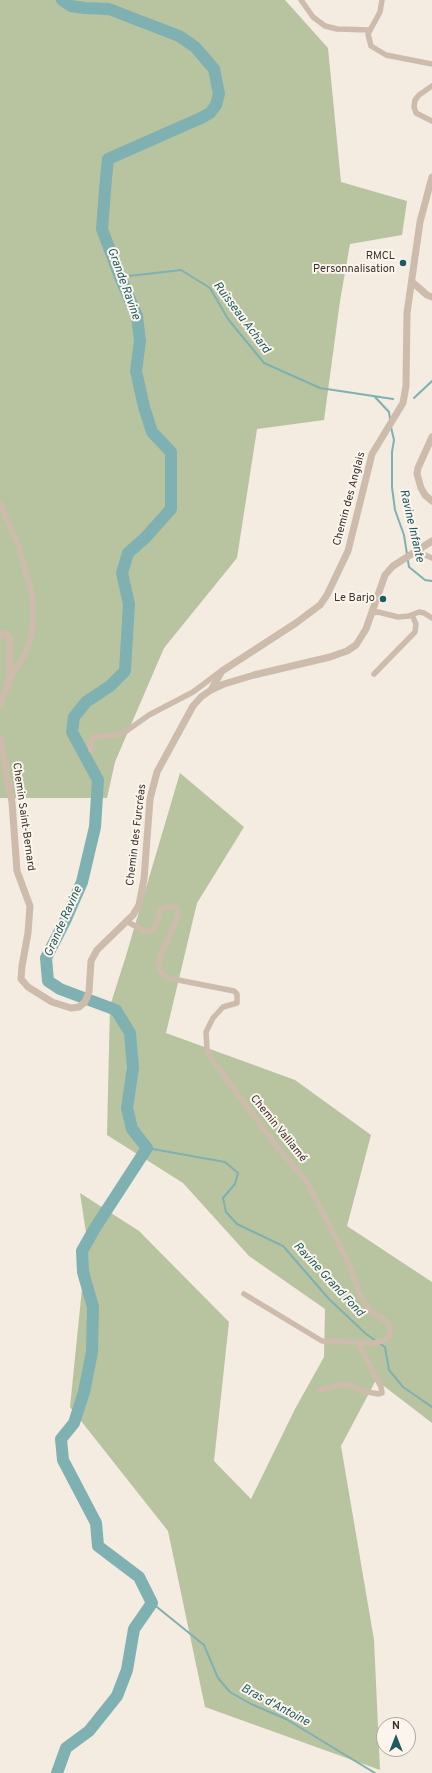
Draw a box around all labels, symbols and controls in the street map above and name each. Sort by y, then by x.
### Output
water label: Grande Ravine [103,246,143,322]
place label: RMCL Personnalisation [313,250,395,276]
marker: RMCL Personnalisation [398,258,408,268]
water label: Ruisseau Achard [209,279,273,357]
street label: Chemin des Anglais [331,451,369,547]
water label: Ravine Infante [396,488,426,564]
place label: Le Barjo [334,592,375,606]
marker: Le Barjo [378,594,388,604]
street label: Chemin Saint-Bernard [9,762,37,872]
street label: Chemin des Furcréas [124,783,150,887]
water label: Grande Ravine [42,885,86,959]
street label: Chemin Valliamé [247,1093,309,1165]
water label: Ravine Grand Fond [290,1240,366,1320]
water label: Bras d'Antoine [238,1682,312,1730]
north arrow [376,1717,416,1757]
text: N [392,1719,400,1733]

